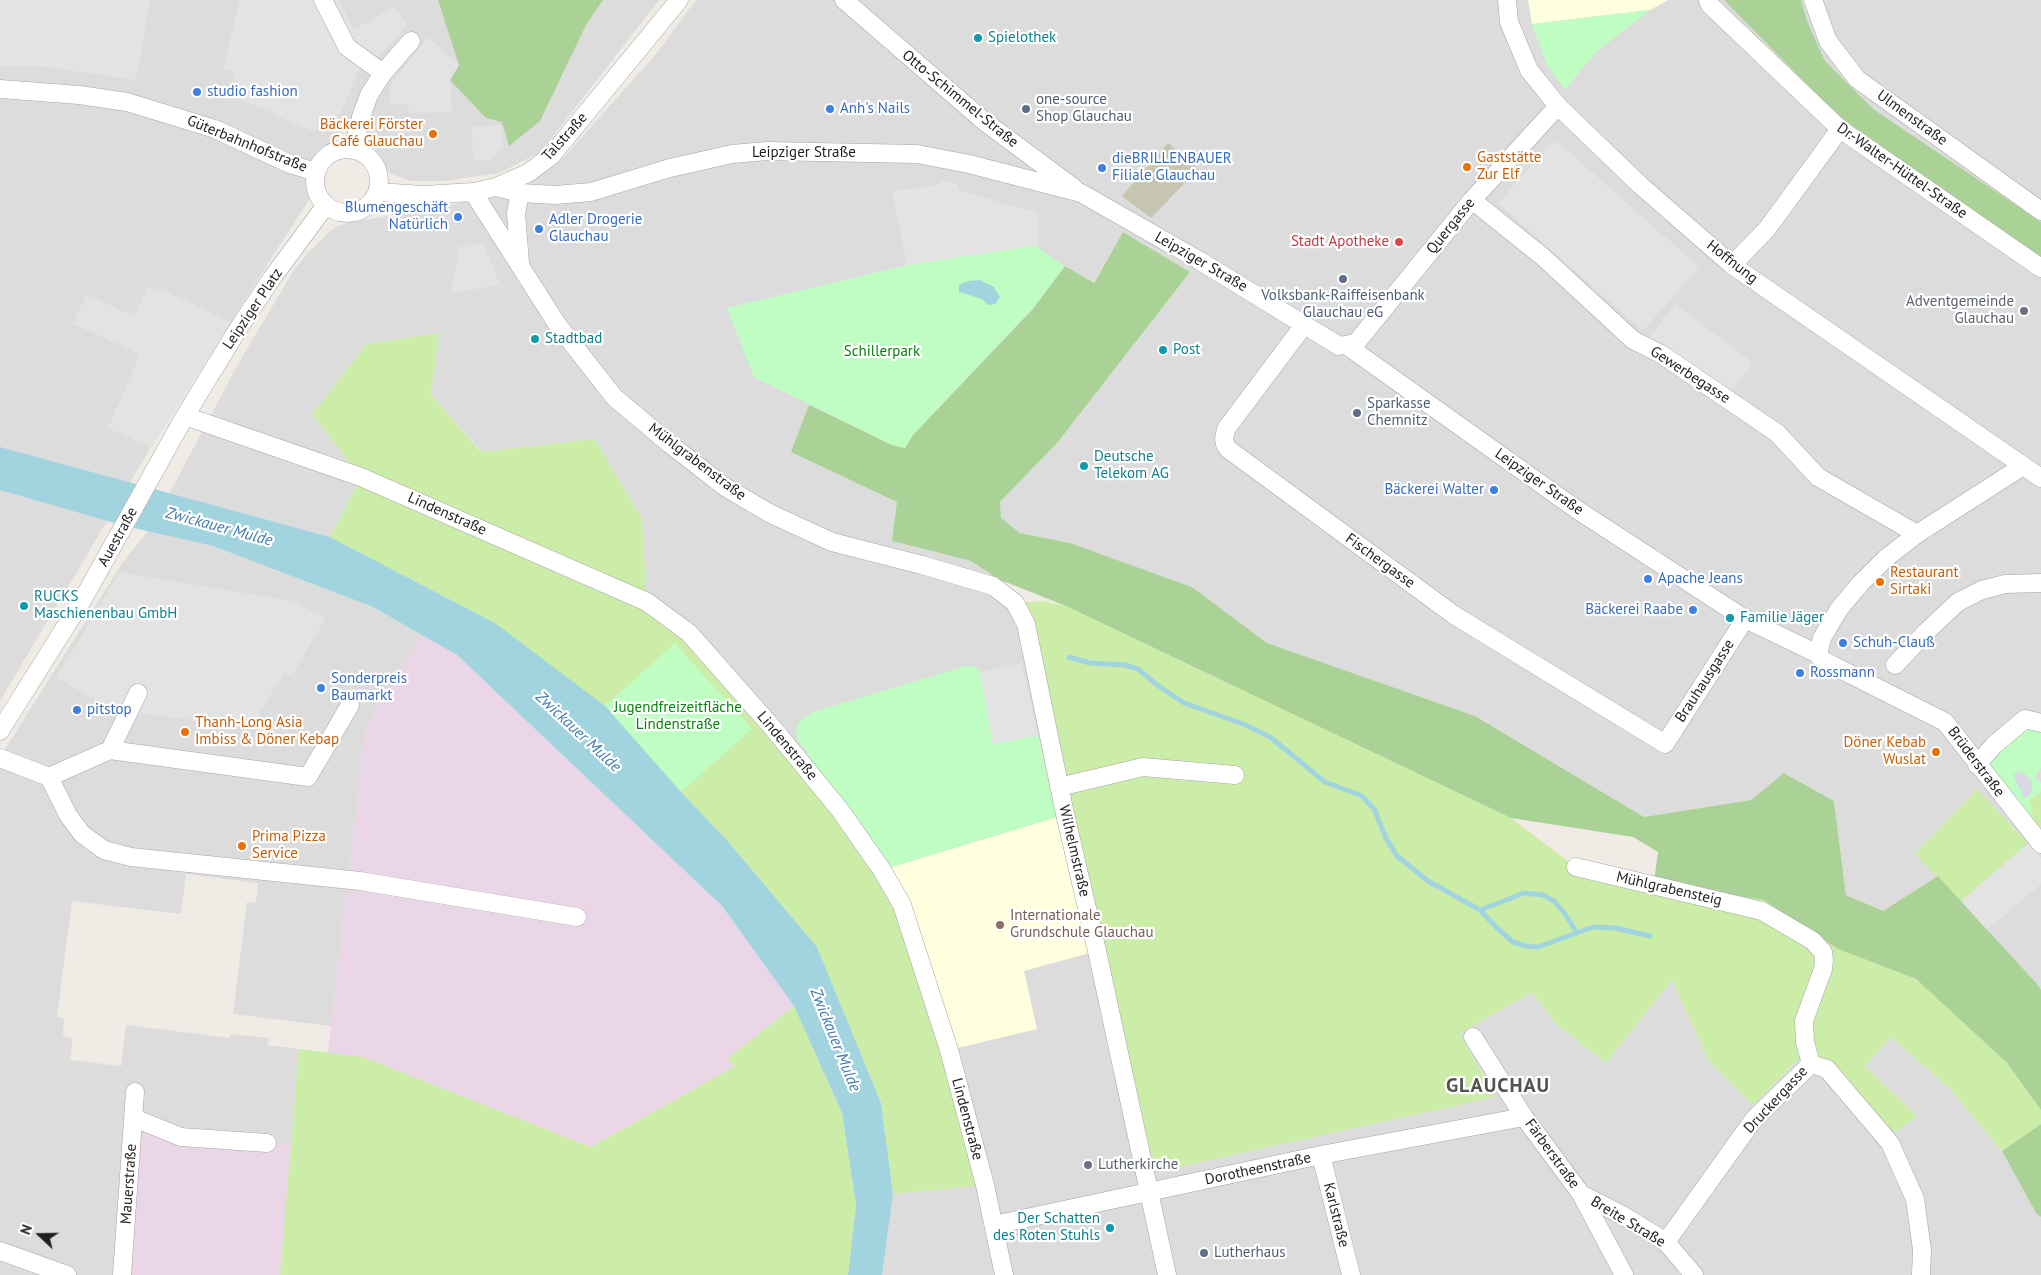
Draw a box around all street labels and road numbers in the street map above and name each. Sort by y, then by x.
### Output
street label: Otto-Schimmel-Straße [898,47,1022,151]
street label: Ulmenstraße [1873,86,1951,150]
street label: Talstraße [539,109,591,165]
street label: Güterbahnhofstraße [184,112,310,176]
street label: Dr.-Walter-Hüttel-Straße [1833,119,1971,223]
street label: Leipziger Straße [752,144,856,162]
street label: Quergasse [1423,194,1479,258]
street label: Leipziger Straße [1151,228,1251,296]
street label: Hoffnung [1703,236,1761,288]
street label: Leipziger Platz [219,265,287,353]
street label: Gewerbegasse [1647,343,1733,407]
street label: Mühlgrabenstraße [645,419,749,505]
street label: Leipziger Straße [1491,445,1587,519]
street label: Lindenstraße [405,489,489,539]
street label: Auestraße [94,504,142,570]
street label: Fischergasse [1342,530,1418,592]
street label: Brauhausgasse [1672,636,1738,726]
street label: Lindenstraße [753,708,821,784]
street label: Brüderstraße [1944,723,2008,801]
street label: Wilhelmstraße [1055,803,1093,899]
street label: Mühlgrabensteig [1614,868,1724,910]
street label: Druckergasse [1740,1063,1812,1137]
street label: Lindenstraße [947,1076,987,1162]
street label: Färberstraße [1521,1116,1583,1192]
street label: Mauerstraße [117,1143,141,1225]
street label: Dorotheenstraße [1203,1149,1313,1189]
street label: Karlstraße [1319,1181,1353,1249]
street label: Breite Straße [1587,1193,1669,1251]

